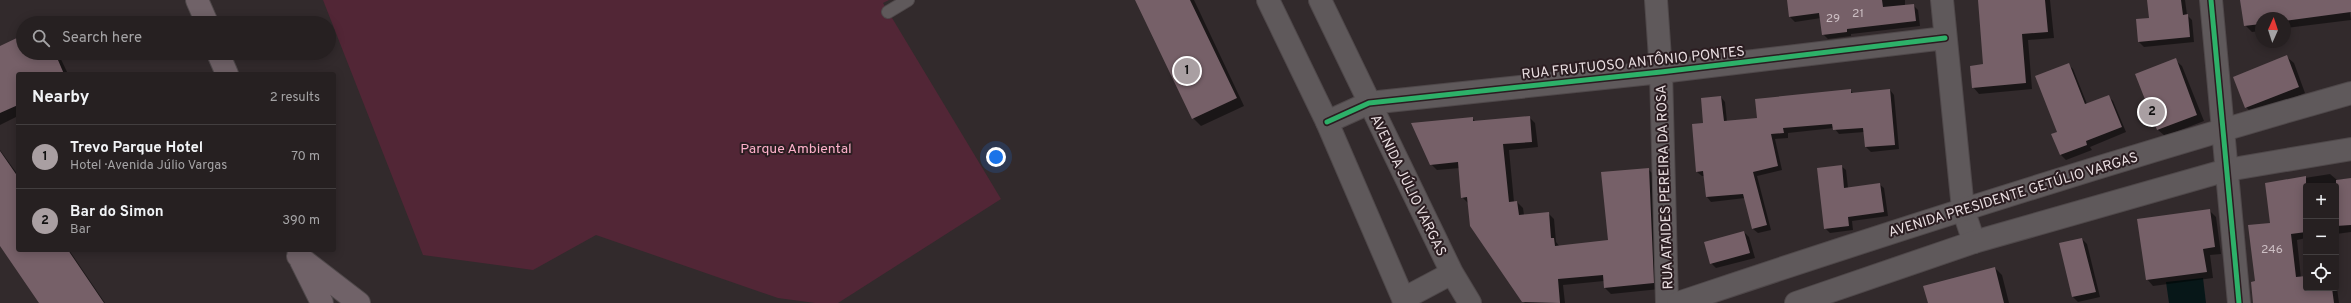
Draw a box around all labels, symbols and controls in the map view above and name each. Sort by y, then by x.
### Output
house number: 21 [1852,6,1864,22]
house number: 29 [1826,11,1840,27]
north arrow [2255,12,2291,48]
search box [16,16,336,60]
icon: search [30,27,52,49]
text: Search here [62,29,142,48]
street label: RUA FRUTUOSO ANTÔNIO PONTES [1521,42,1746,84]
pin: 1 [1174,56,1200,86]
street label: RUA ATAIDES PEREIRA DA ROSA [1653,84,1678,290]
text: Nearby [32,87,89,109]
text: 2 results [270,90,320,106]
pin: 2 [2139,97,2165,127]
street label: AVENIDA JÚLIO VARGAS [1366,112,1450,259]
text: Trevo Parque Hotel [70,139,203,158]
park label: Parque Ambiental [740,141,852,158]
your location [986,147,1006,167]
street label: AVENIDA PRESIDENTE GETÚLIO VARGAS [1886,148,2140,242]
text: 1 [42,149,48,165]
text: 70 m [291,149,320,165]
text: Hotel · Avenida Júlio Vargas [70,158,227,174]
map controls [2303,183,2339,291]
button: + [2303,183,2339,219]
text: Bar do Simon [70,203,164,222]
text: 2 [41,213,49,229]
text: 390 m [282,213,320,229]
button: − [2303,219,2339,255]
text: Bar [70,222,91,238]
house number: 246 [2261,242,2283,258]
button: locate [2303,255,2339,291]

